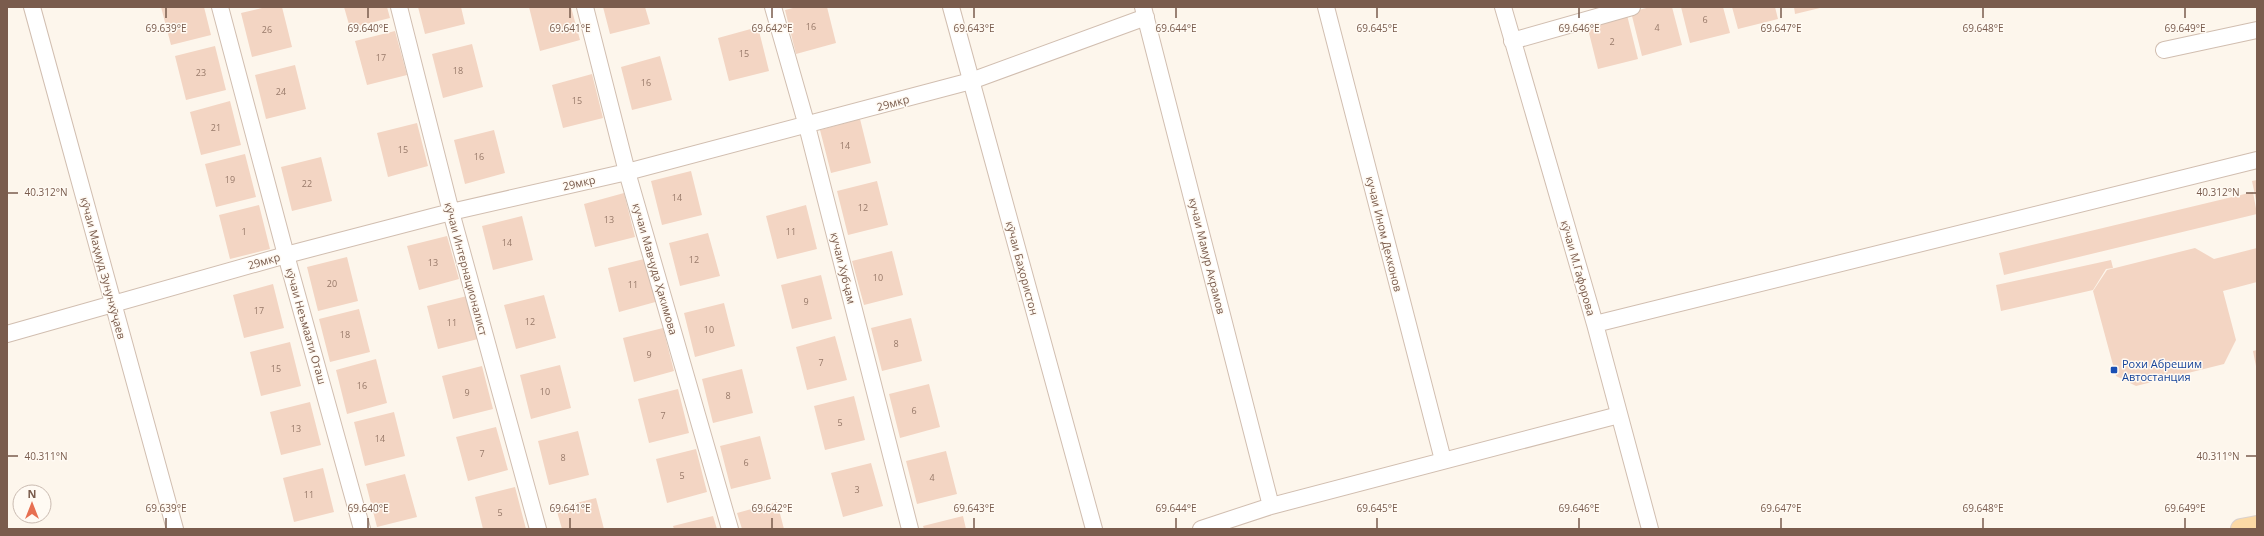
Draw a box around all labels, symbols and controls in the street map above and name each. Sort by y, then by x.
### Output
house number: 6 [1702,13,1708,26]
house number: 16 [806,20,816,33]
text: 69.639°E [145,21,187,35]
text: 69.640°E [347,21,389,35]
text: 69.641°E [549,21,591,35]
text: 69.642°E [751,21,793,35]
text: 69.643°E [953,21,995,35]
text: 69.644°E [1155,21,1197,35]
text: 69.645°E [1356,21,1398,35]
text: 69.646°E [1558,21,1600,35]
house number: 4 [1654,21,1660,34]
text: 69.647°E [1760,21,1802,35]
text: 69.648°E [1962,21,2004,35]
text: 69.649°E [2164,21,2206,35]
house number: 26 [262,23,272,36]
house number: 2 [1609,35,1615,48]
house number: 15 [739,47,749,60]
house number: 17 [376,51,386,64]
house number: 18 [453,64,463,77]
house number: 23 [196,66,206,79]
house number: 16 [641,76,651,89]
house number: 24 [276,85,286,98]
street label: 29мкр [875,91,911,114]
house number: 15 [572,94,582,107]
house number: 21 [211,121,221,134]
house number: 14 [840,139,850,152]
house number: 15 [398,143,408,156]
house number: 16 [474,150,484,163]
street label: 29мкр [561,171,597,194]
house number: 19 [225,173,235,186]
street label: кучаи Ином Дехконов [1363,175,1406,293]
house number: 22 [302,177,312,190]
text: 40.312°N [24,185,68,199]
text: 40.312°N [2196,185,2240,199]
house number: 14 [672,191,682,204]
street label: кӯчаи Маҳмуд Зунунхӯҷаев [77,195,130,341]
street label: кучаи Мамур Акрамов [1186,196,1229,316]
street label: кӯчаи Интернационалист [441,200,492,337]
street label: кучаи Мавҷуда Ҳакимова [629,201,681,336]
house number: 12 [858,201,868,214]
house number: 13 [604,213,614,226]
street label: кӯчаи М.Гафорова [1558,218,1599,317]
street label: кӯчаи Баҳористон [1003,219,1042,317]
house number: 1 [241,225,247,238]
house number: 11 [786,225,796,238]
street label: кучаи Хубҷам [827,231,860,305]
house number: 14 [502,236,512,249]
street label: 29мкр [246,249,282,272]
house number: 12 [689,253,699,266]
house number: 13 [428,256,438,269]
street label: кӯчаи Неъмаати Оташ [283,266,330,386]
house number: 10 [873,271,883,284]
house number: 20 [327,277,337,290]
house number: 11 [628,278,638,291]
house number: 9 [803,295,809,308]
house number: 17 [254,304,264,317]
house number: 12 [525,315,535,328]
house number: 11 [447,316,457,329]
house number: 10 [704,323,714,336]
house number: 18 [340,328,350,341]
house number: 8 [893,337,899,350]
house number: 9 [646,348,652,361]
house number: 7 [818,356,824,369]
place label: Рохи Абрешим Автостанция [2122,356,2202,384]
house number: 15 [271,362,281,375]
marker: Рохи Абрешим Автостанция [2109,365,2119,375]
house number: 16 [357,379,367,392]
house number: 10 [540,385,550,398]
house number: 9 [464,386,470,399]
house number: 8 [725,389,731,402]
house number: 6 [911,404,917,417]
house number: 7 [660,409,666,422]
house number: 5 [837,416,843,429]
house number: 13 [291,422,301,435]
house number: 14 [375,432,385,445]
house number: 7 [479,447,485,460]
text: 40.311°N [24,449,68,463]
text: 40.311°N [2196,449,2240,463]
house number: 8 [560,451,566,464]
house number: 6 [743,456,749,469]
house number: 5 [679,469,685,482]
house number: 4 [929,471,935,484]
house number: 3 [854,483,860,496]
north arrow [12,484,52,524]
text: N [28,486,36,501]
house number: 11 [304,488,314,501]
text: 69.639°E [145,501,187,515]
text: 69.640°E [347,501,389,515]
text: 69.641°E [549,501,591,515]
text: 69.642°E [751,501,793,515]
text: 69.643°E [953,501,995,515]
text: 69.644°E [1155,501,1197,515]
text: 69.645°E [1356,501,1398,515]
text: 69.646°E [1558,501,1600,515]
text: 69.647°E [1760,501,1802,515]
text: 69.648°E [1962,501,2004,515]
text: 69.649°E [2164,501,2206,515]
house number: 5 [497,506,503,519]

